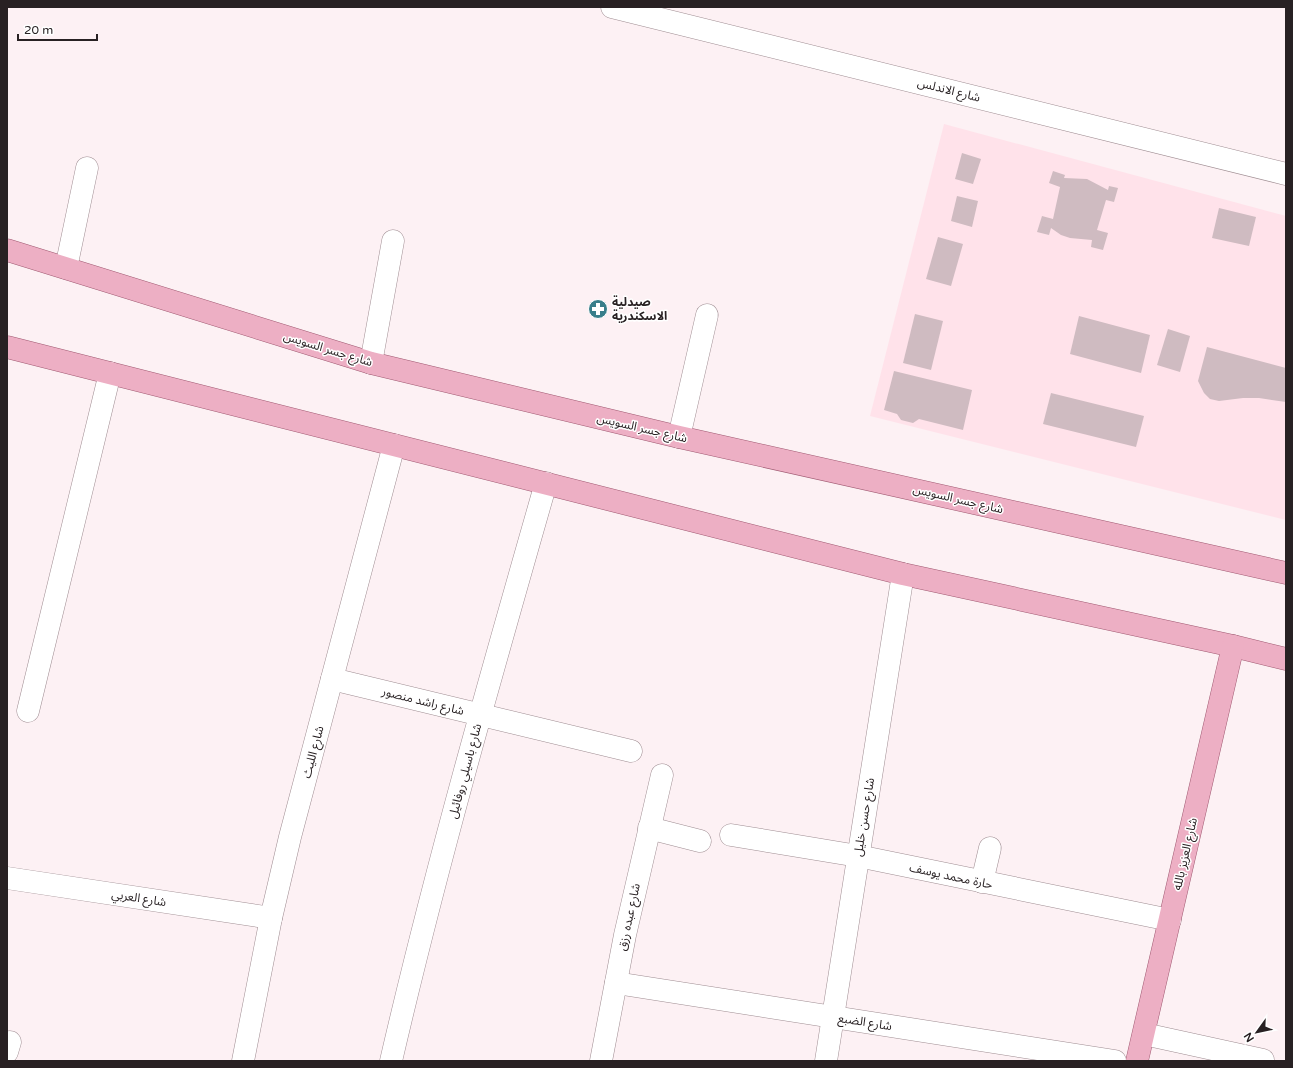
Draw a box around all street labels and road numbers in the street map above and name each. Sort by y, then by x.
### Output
street label: شارع الاندلس [916,75,982,107]
street label: شارع جسر السويس [281,329,374,371]
street label: شارع جسر السويس [595,411,689,447]
street label: شارع جسر السويس [911,482,1005,518]
street label: شارع راشد منصور [379,684,466,720]
street label: شارع باسيلي روفائيل [446,722,487,821]
street label: شارع الليث [299,724,329,780]
street label: شارع حسن خليل [851,777,879,858]
street label: شارع العزيز بالله [1170,816,1202,892]
street label: حارة محمد يوسف [908,860,994,892]
street label: شارع عبده رزق [615,882,645,953]
street label: شارع العربي [110,887,167,912]
street label: شارع الضبع [837,1011,893,1035]

